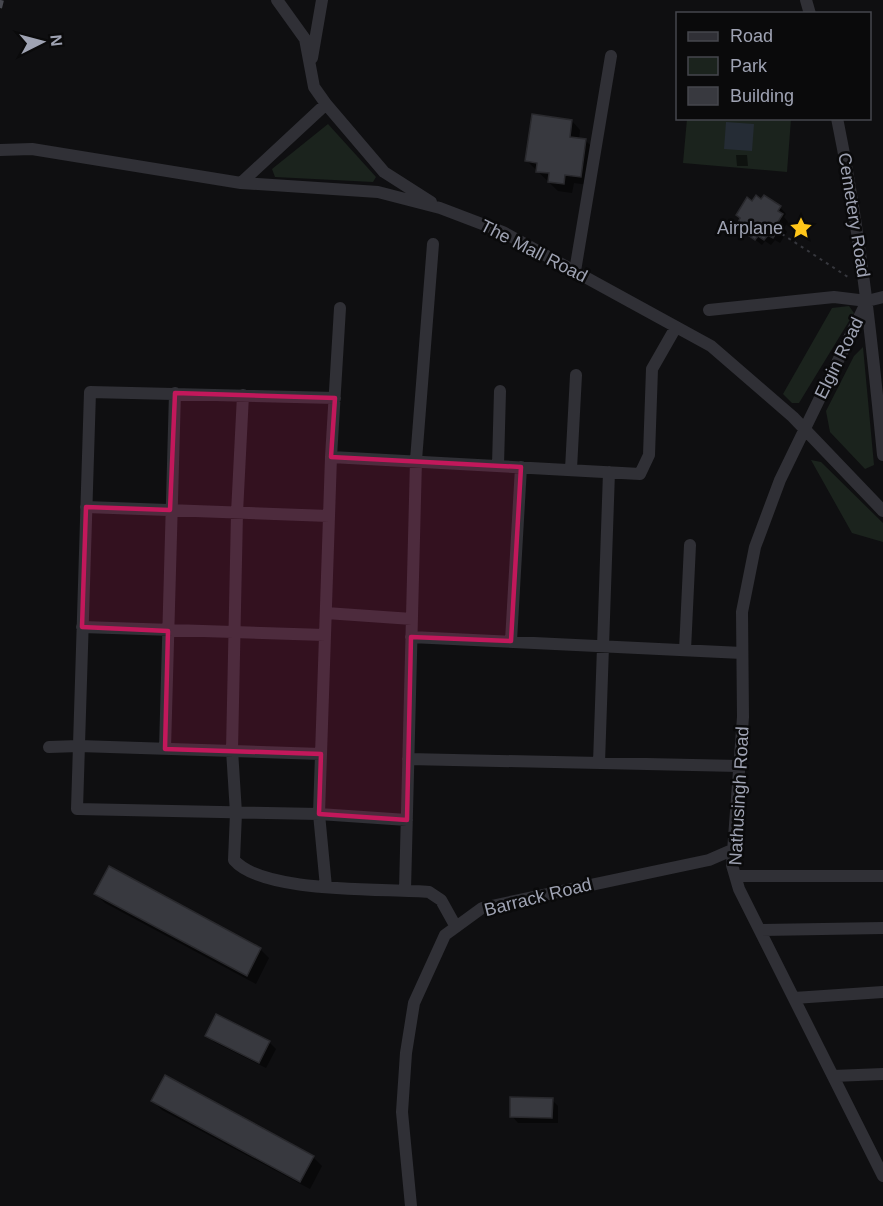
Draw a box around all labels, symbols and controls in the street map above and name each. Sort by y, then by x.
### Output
north arrow [12,12,72,72]
legend [676,12,871,120]
text: Road [730,26,773,46]
text: N [47,34,65,47]
text: Park [730,56,768,76]
text: Building [730,86,794,106]
street label: Cemetery Road [834,151,874,279]
place icon: Airplane [788,215,814,241]
street label: The Mall Road [477,216,591,286]
place label: Airplane [717,218,783,238]
street label: Elgin Road [811,314,867,402]
street label: Nathusingh Road [725,726,753,866]
street label: Barrack Road [482,874,594,920]

